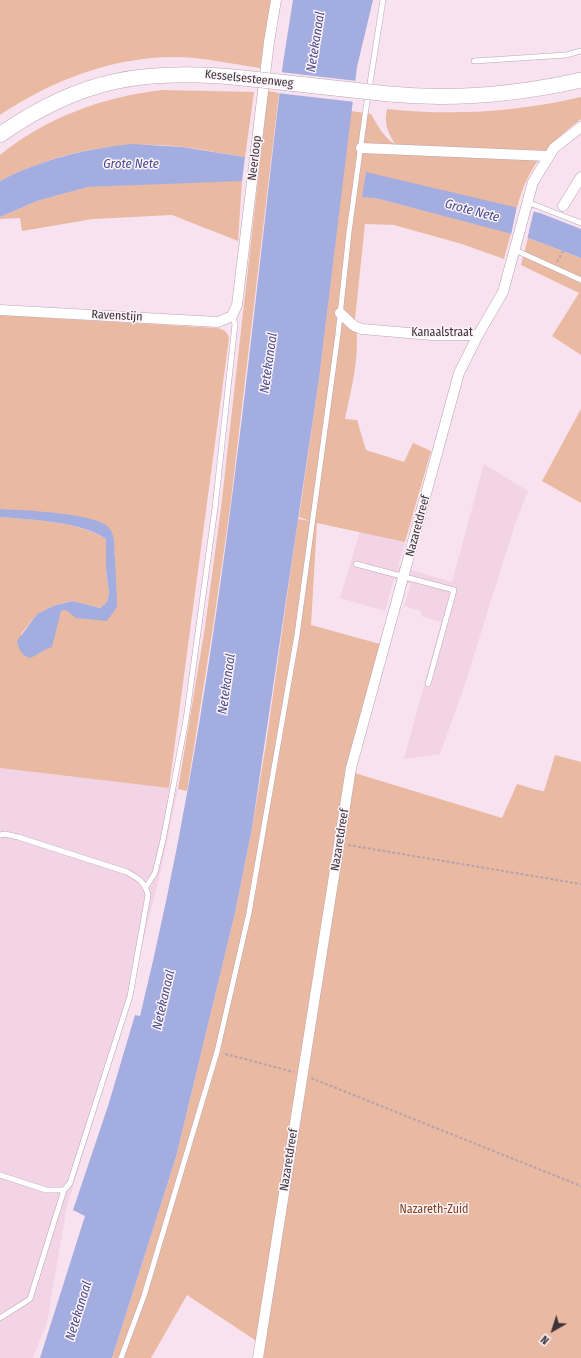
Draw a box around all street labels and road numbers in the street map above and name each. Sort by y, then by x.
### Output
street label: Kesselsesteenweg [204,67,294,91]
street label: Neerloop [245,135,265,181]
street label: Ravenstijn [91,307,143,325]
street label: Kanaalstraat [411,326,473,340]
street label: Nazaretdreef [403,494,433,558]
street label: Nazaretdreef [328,808,352,872]
street label: Nazaretdreef [277,1128,301,1192]

